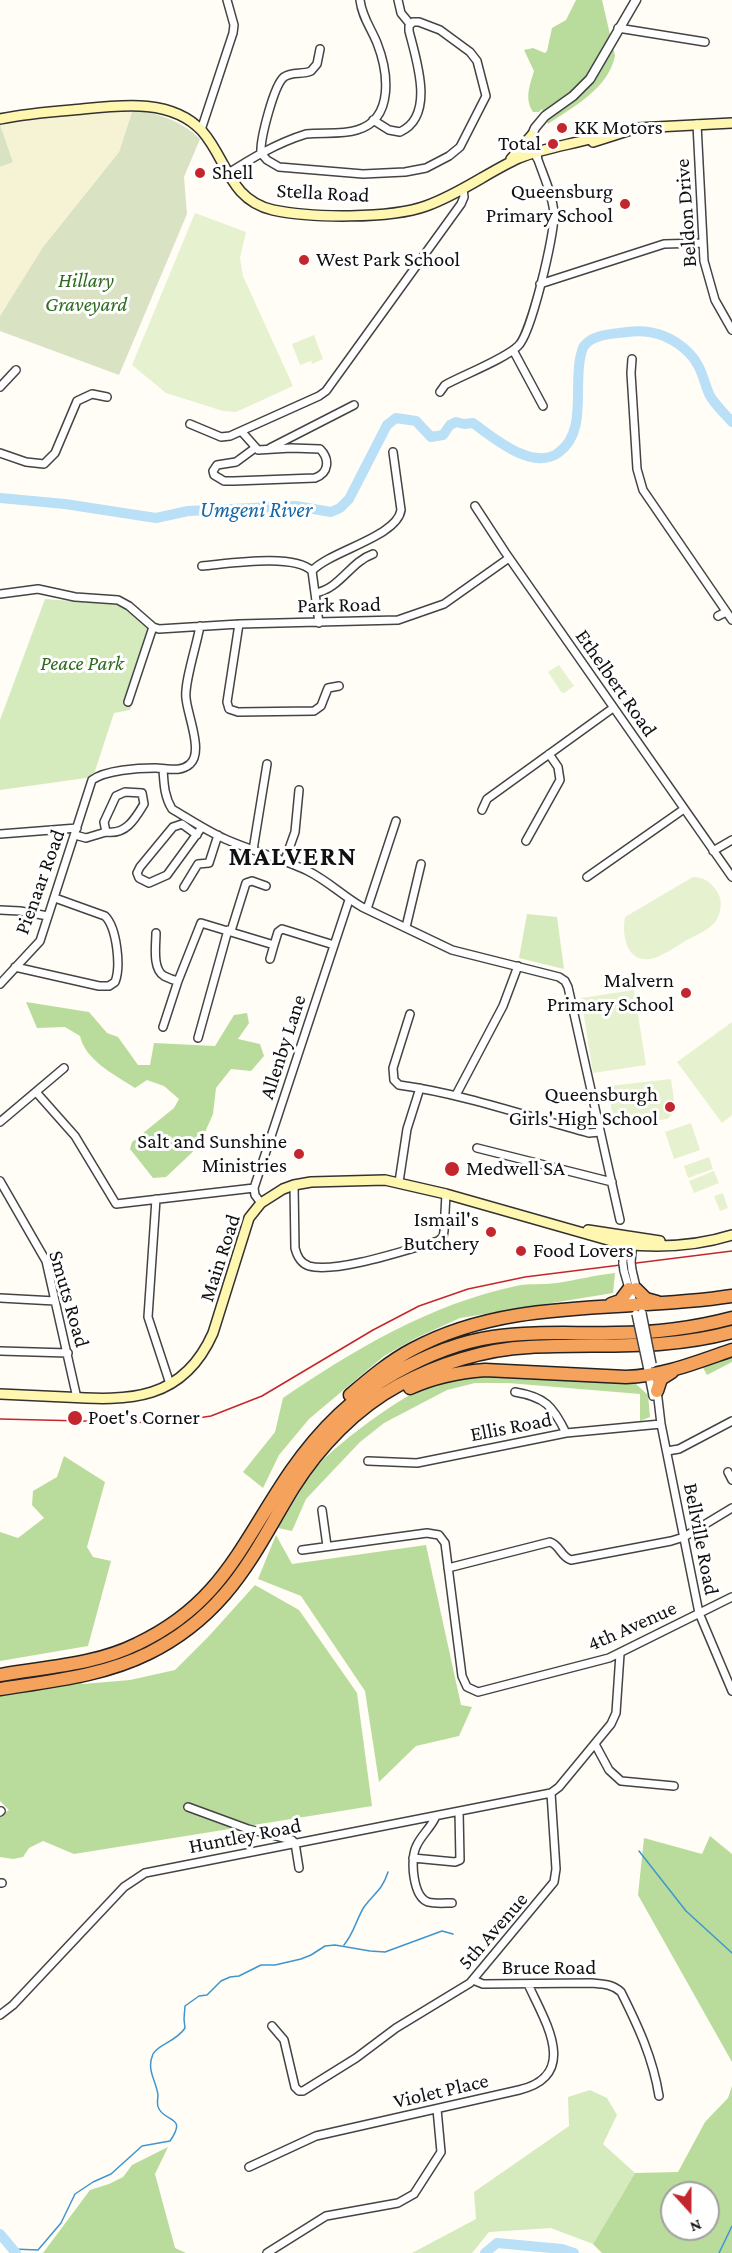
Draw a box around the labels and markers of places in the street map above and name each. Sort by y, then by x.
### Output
place label: KK Motors [574,115,663,141]
marker: KK Motors [555,121,569,135]
place label: Total [498,131,541,157]
marker: Total [546,137,560,151]
place label: Shell [212,160,253,186]
marker: Shell [193,166,207,180]
place label: Queensburg Primary School [486,179,613,229]
marker: Queensburg Primary School [618,197,632,211]
place label: West Park School [316,247,460,273]
marker: West Park School [297,253,311,267]
place label: Malvern Primary School [547,968,674,1018]
marker: Malvern Primary School [679,986,693,1000]
place label: Queensburgh Girls' High School [509,1082,658,1132]
marker: Queensburgh Girls' High School [663,1100,677,1114]
place label: Salt and Sunshine Ministries [137,1129,287,1179]
marker: Salt and Sunshine Ministries [292,1147,306,1161]
place label: Medwell SA [466,1156,565,1182]
marker: Medwell SA [443,1160,461,1178]
place label: Ismail's Butchery [403,1207,479,1257]
marker: Ismail's Butchery [484,1225,498,1239]
place label: Food Lovers [533,1238,634,1264]
marker: Food Lovers [514,1244,528,1258]
place label: Poet's Corner [88,1405,200,1431]
marker: Poet's Corner [66,1409,84,1427]

